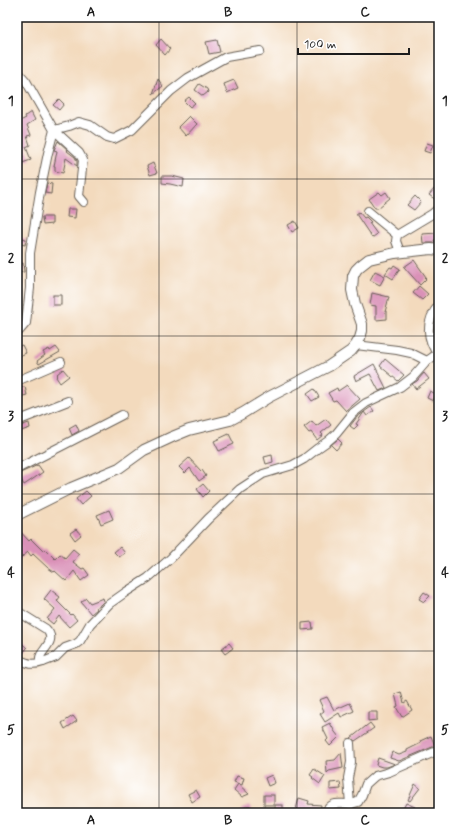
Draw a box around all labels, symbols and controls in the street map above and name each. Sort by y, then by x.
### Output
text: A [87,4,95,21]
text: B [224,4,233,21]
text: C [360,4,370,21]
scale bar [298,30,409,56]
text: 100 m [304,37,336,53]
text: 1 [8,93,14,110]
text: 1 [442,93,448,110]
text: 2 [8,250,15,267]
text: 2 [442,250,449,267]
text: 3 [8,408,14,425]
text: 3 [442,408,448,425]
text: 4 [7,565,15,582]
text: 4 [441,565,449,582]
text: 5 [7,722,15,739]
text: 5 [441,722,449,739]
text: A [87,812,95,829]
text: B [224,812,233,829]
text: C [360,812,370,829]

